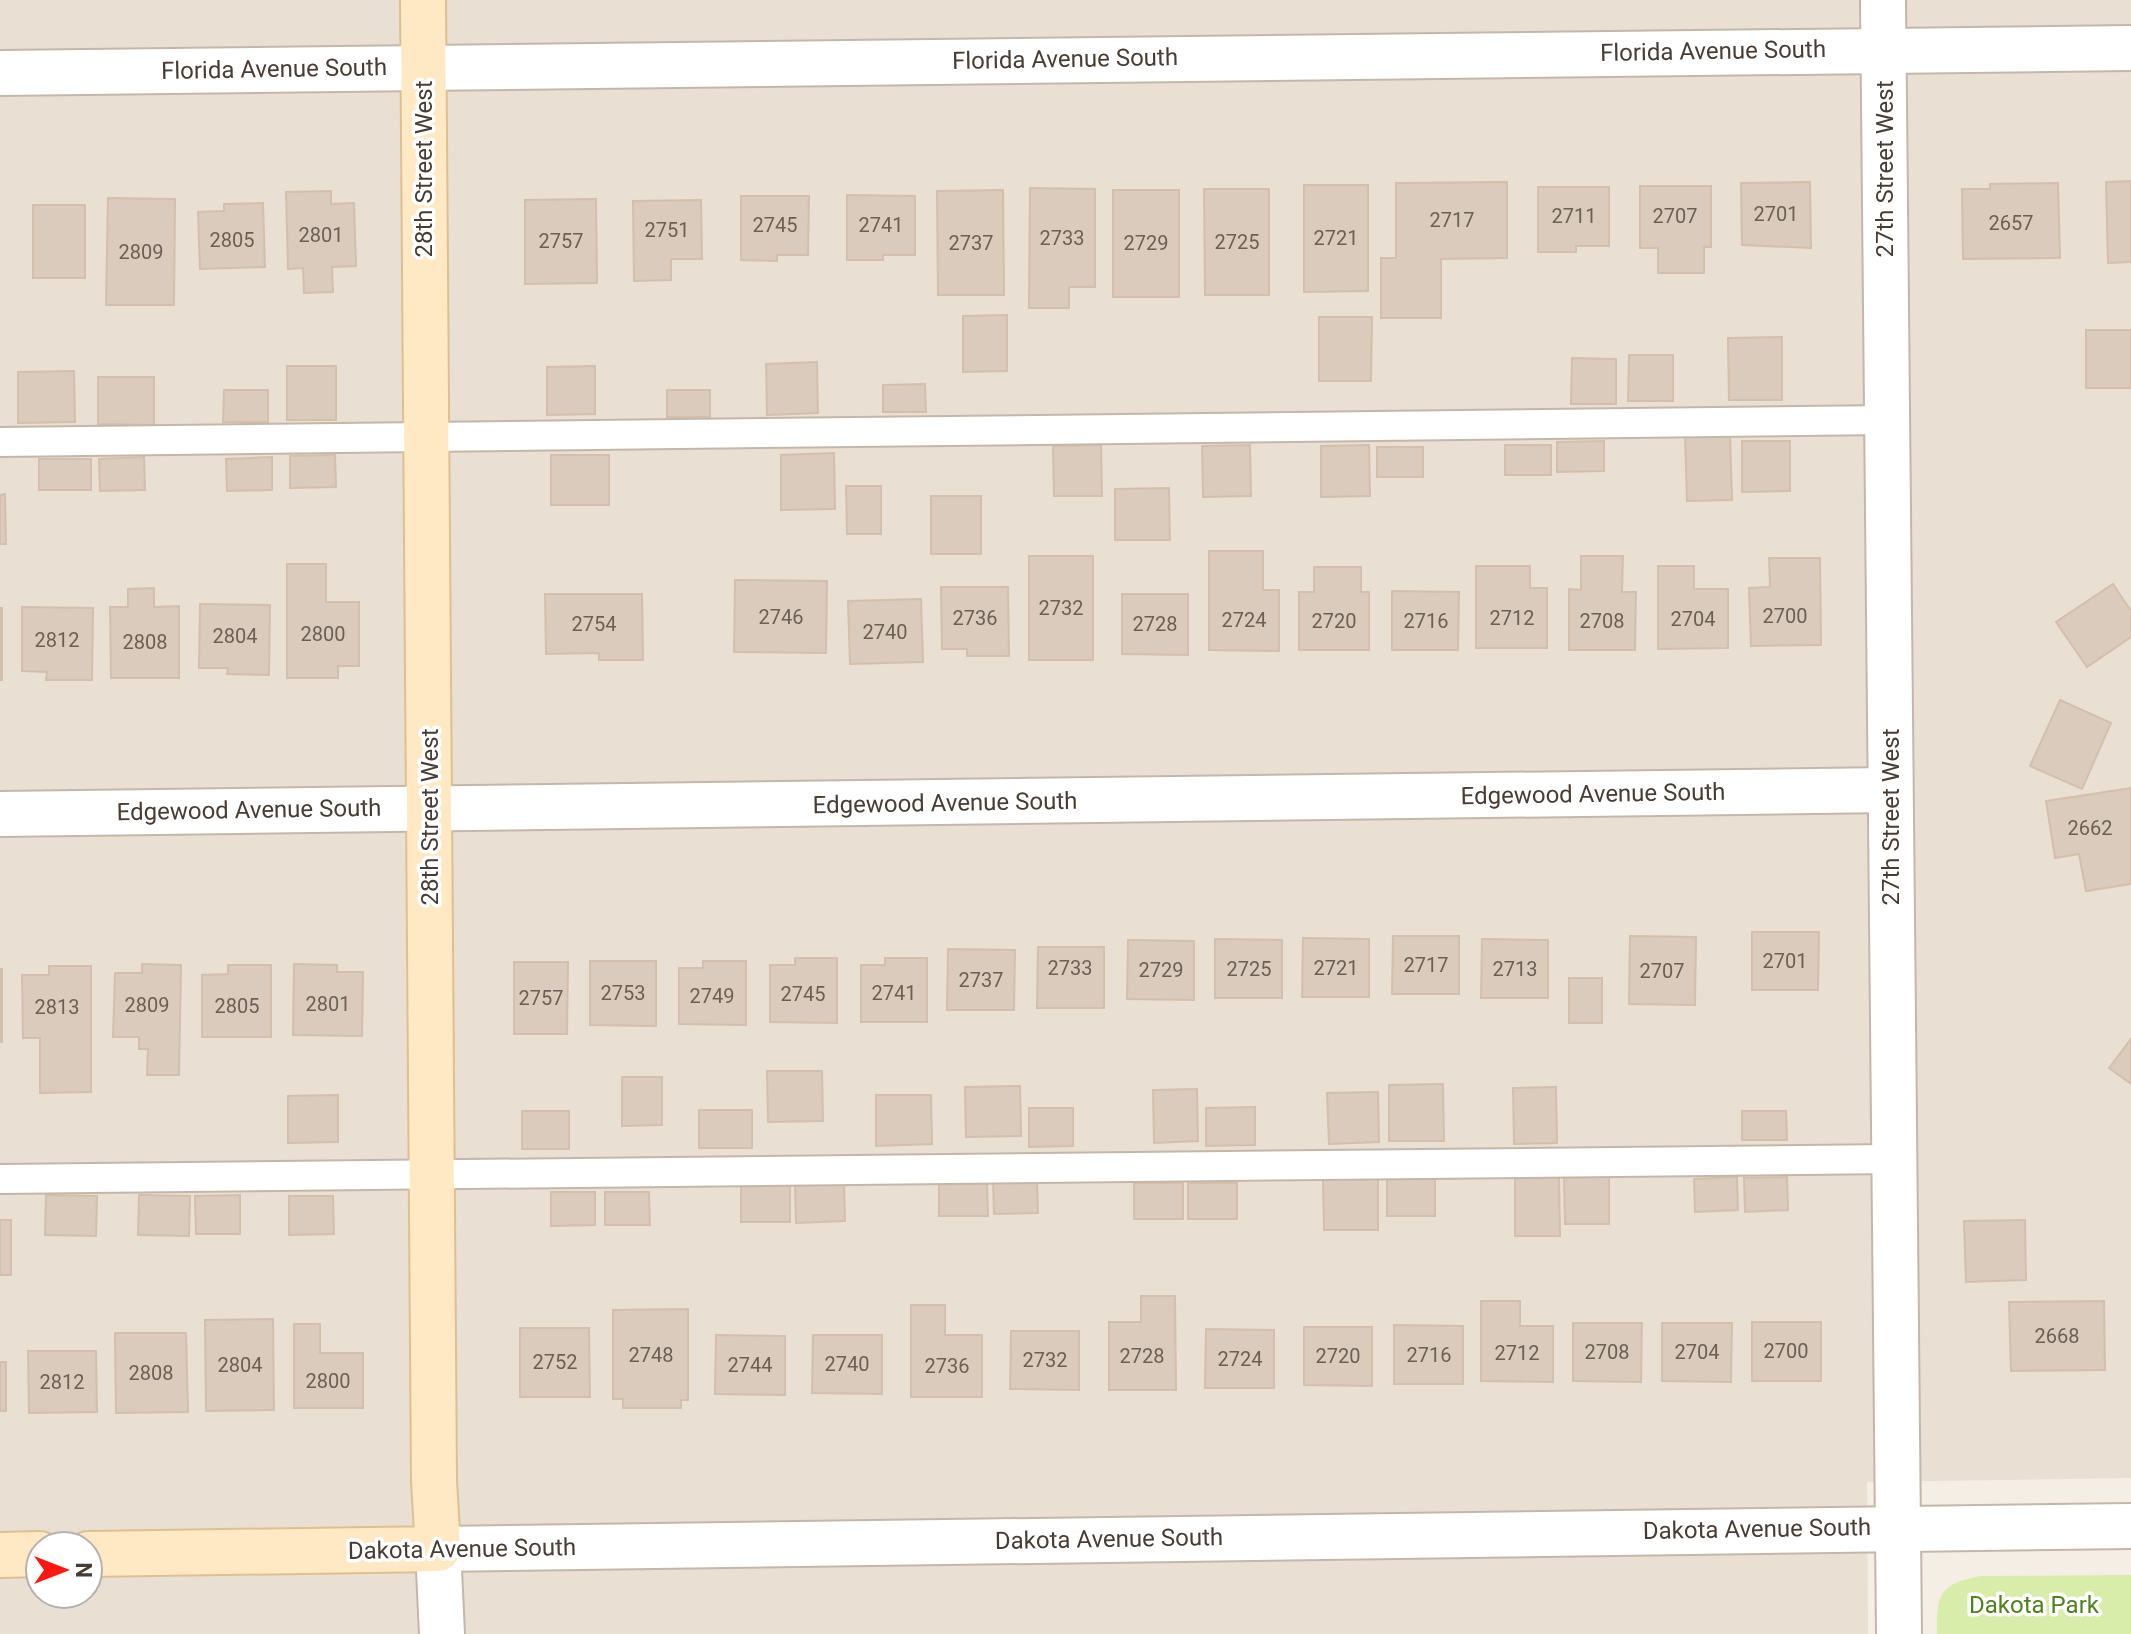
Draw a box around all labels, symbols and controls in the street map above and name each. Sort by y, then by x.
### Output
street label: Florida Avenue South [1600,35,1826,67]
street label: Florida Avenue South [952,43,1178,75]
street label: Florida Avenue South [161,53,387,85]
street label: 28th Street West [410,80,438,258]
street label: 27th Street West [1871,80,1899,258]
house number: 2701 [1754,202,1798,226]
house number: 2711 [1552,204,1596,228]
house number: 2707 [1653,204,1697,228]
house number: 2717 [1430,208,1474,232]
house number: 2657 [1989,211,2033,235]
house number: 2745 [753,213,797,237]
house number: 2741 [859,213,903,237]
house number: 2751 [645,218,689,242]
house number: 2801 [299,223,343,247]
house number: 2733 [1040,226,1084,250]
house number: 2721 [1314,226,1358,250]
house number: 2805 [210,228,254,252]
house number: 2757 [539,229,583,253]
house number: 2725 [1215,230,1259,254]
house number: 2737 [949,231,993,255]
house number: 2729 [1124,231,1168,255]
house number: 2809 [119,240,163,264]
house number: 2732 [1039,596,1083,620]
house number: 2700 [1763,604,1807,628]
house number: 2746 [759,605,803,629]
house number: 2736 [953,606,997,630]
house number: 2712 [1490,606,1534,630]
house number: 2704 [1671,607,1715,631]
house number: 2724 [1222,608,1266,632]
house number: 2720 [1312,609,1356,633]
house number: 2716 [1404,609,1448,633]
house number: 2708 [1580,609,1624,633]
house number: 2754 [572,612,616,636]
house number: 2728 [1133,612,1177,636]
house number: 2740 [863,620,907,644]
house number: 2800 [301,622,345,646]
house number: 2804 [213,624,257,648]
house number: 2812 [35,628,79,652]
house number: 2808 [123,630,167,654]
street label: 28th Street West [416,728,444,906]
street label: 27th Street West [1877,728,1905,906]
street label: Edgewood Avenue South [1460,778,1726,810]
street label: Edgewood Avenue South [812,787,1078,819]
street label: Edgewood Avenue South [116,794,382,826]
house number: 2662 [2068,816,2112,840]
house number: 2701 [1763,949,1807,973]
house number: 2717 [1404,953,1448,977]
house number: 2733 [1048,956,1092,980]
house number: 2721 [1314,956,1358,980]
house number: 2725 [1227,957,1271,981]
house number: 2713 [1493,957,1537,981]
house number: 2729 [1139,958,1183,982]
house number: 2707 [1640,959,1684,983]
house number: 2737 [959,968,1003,992]
house number: 2753 [601,981,645,1005]
house number: 2741 [872,981,916,1005]
house number: 2745 [781,982,825,1006]
house number: 2749 [690,984,734,1008]
house number: 2757 [519,986,563,1010]
house number: 2801 [306,992,350,1016]
house number: 2809 [125,993,169,1017]
house number: 2805 [215,994,259,1018]
house number: 2813 [35,995,79,1019]
house number: 2668 [2035,1324,2079,1348]
house number: 2700 [1764,1339,1808,1363]
house number: 2708 [1585,1340,1629,1364]
house number: 2704 [1675,1340,1719,1364]
house number: 2712 [1495,1341,1539,1365]
house number: 2748 [629,1343,673,1367]
house number: 2716 [1407,1343,1451,1367]
house number: 2728 [1120,1344,1164,1368]
house number: 2720 [1316,1344,1360,1368]
house number: 2724 [1218,1347,1262,1371]
house number: 2732 [1023,1348,1067,1372]
house number: 2752 [533,1350,577,1374]
house number: 2740 [825,1352,869,1376]
house number: 2804 [218,1353,262,1377]
house number: 2744 [728,1353,772,1377]
house number: 2736 [925,1354,969,1378]
house number: 2808 [129,1361,173,1385]
house number: 2800 [306,1369,350,1393]
house number: 2812 [40,1370,84,1394]
street label: Dakota Avenue South [1643,1513,1871,1545]
street label: Dakota Avenue South [995,1523,1223,1555]
north arrow [24,1530,104,1610]
street label: Dakota Avenue South [348,1533,576,1565]
text: N [71,1562,96,1578]
park label: Dakota Park [1969,1591,2100,1619]

